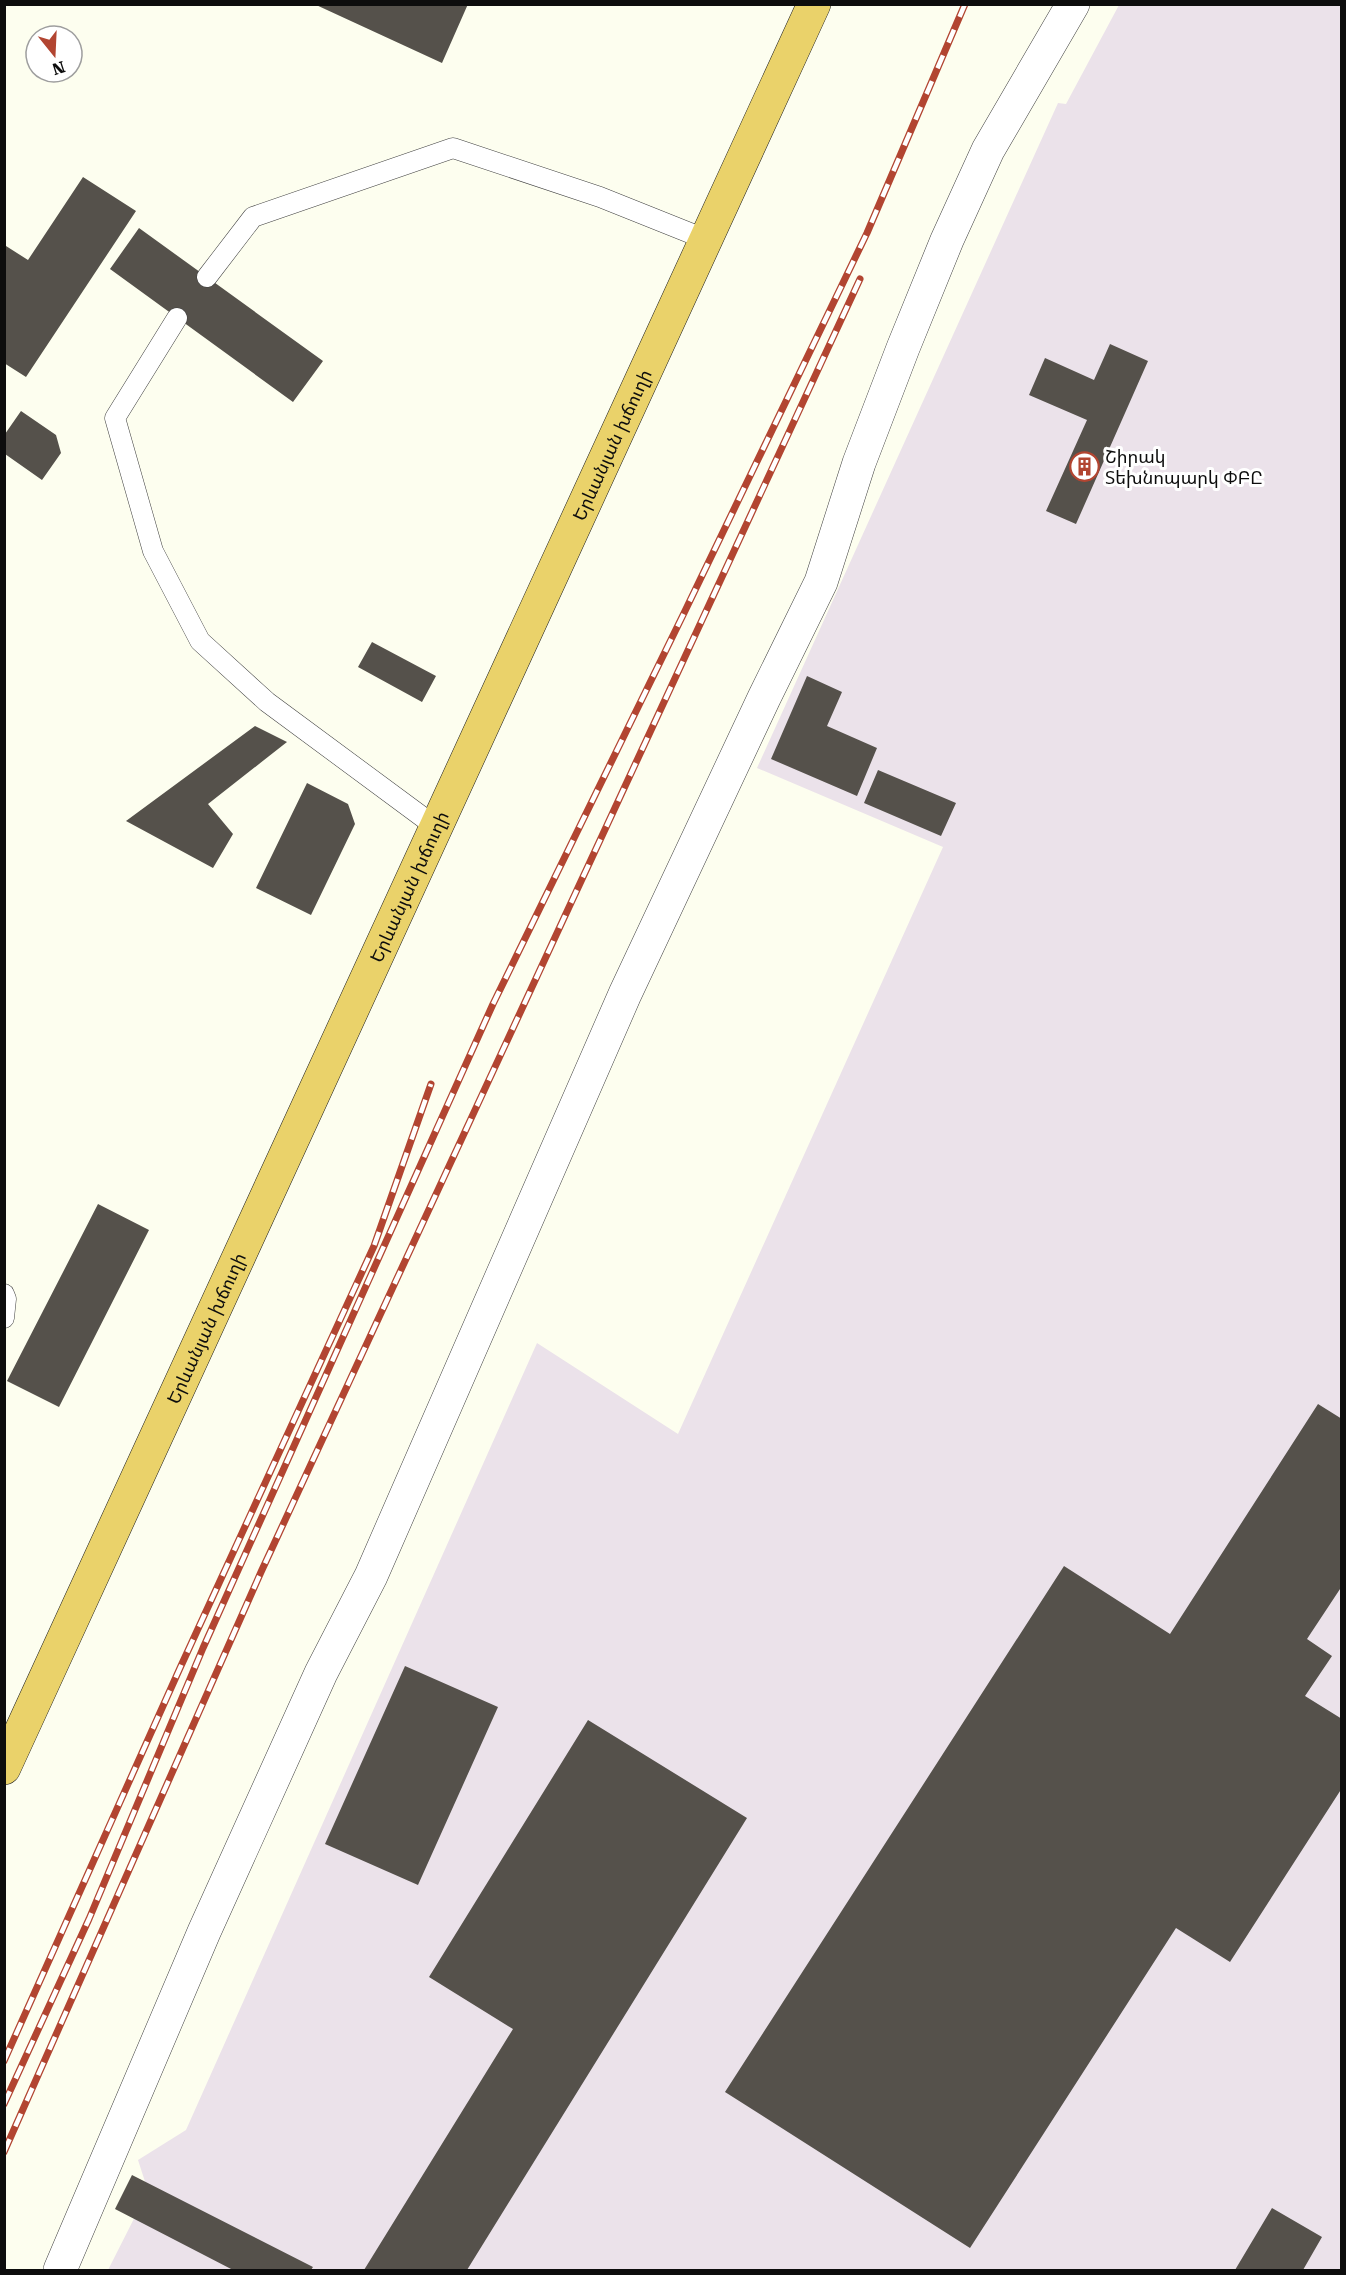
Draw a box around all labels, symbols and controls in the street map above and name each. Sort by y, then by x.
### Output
north arrow [24,24,84,84]
text: N [50,57,67,79]
street label: Երևանյան խճուղի [568,366,655,524]
place label: Շիրակ Տեխնոպարկ ՓԲԸ [1105,446,1263,488]
building icon: Շիրակ Տեխնոպարկ ՓԲԸ [1068,450,1100,482]
street label: Երևանյան խճուղի [365,808,453,965]
street label: Երևանյան խճուղի [162,1249,250,1407]

